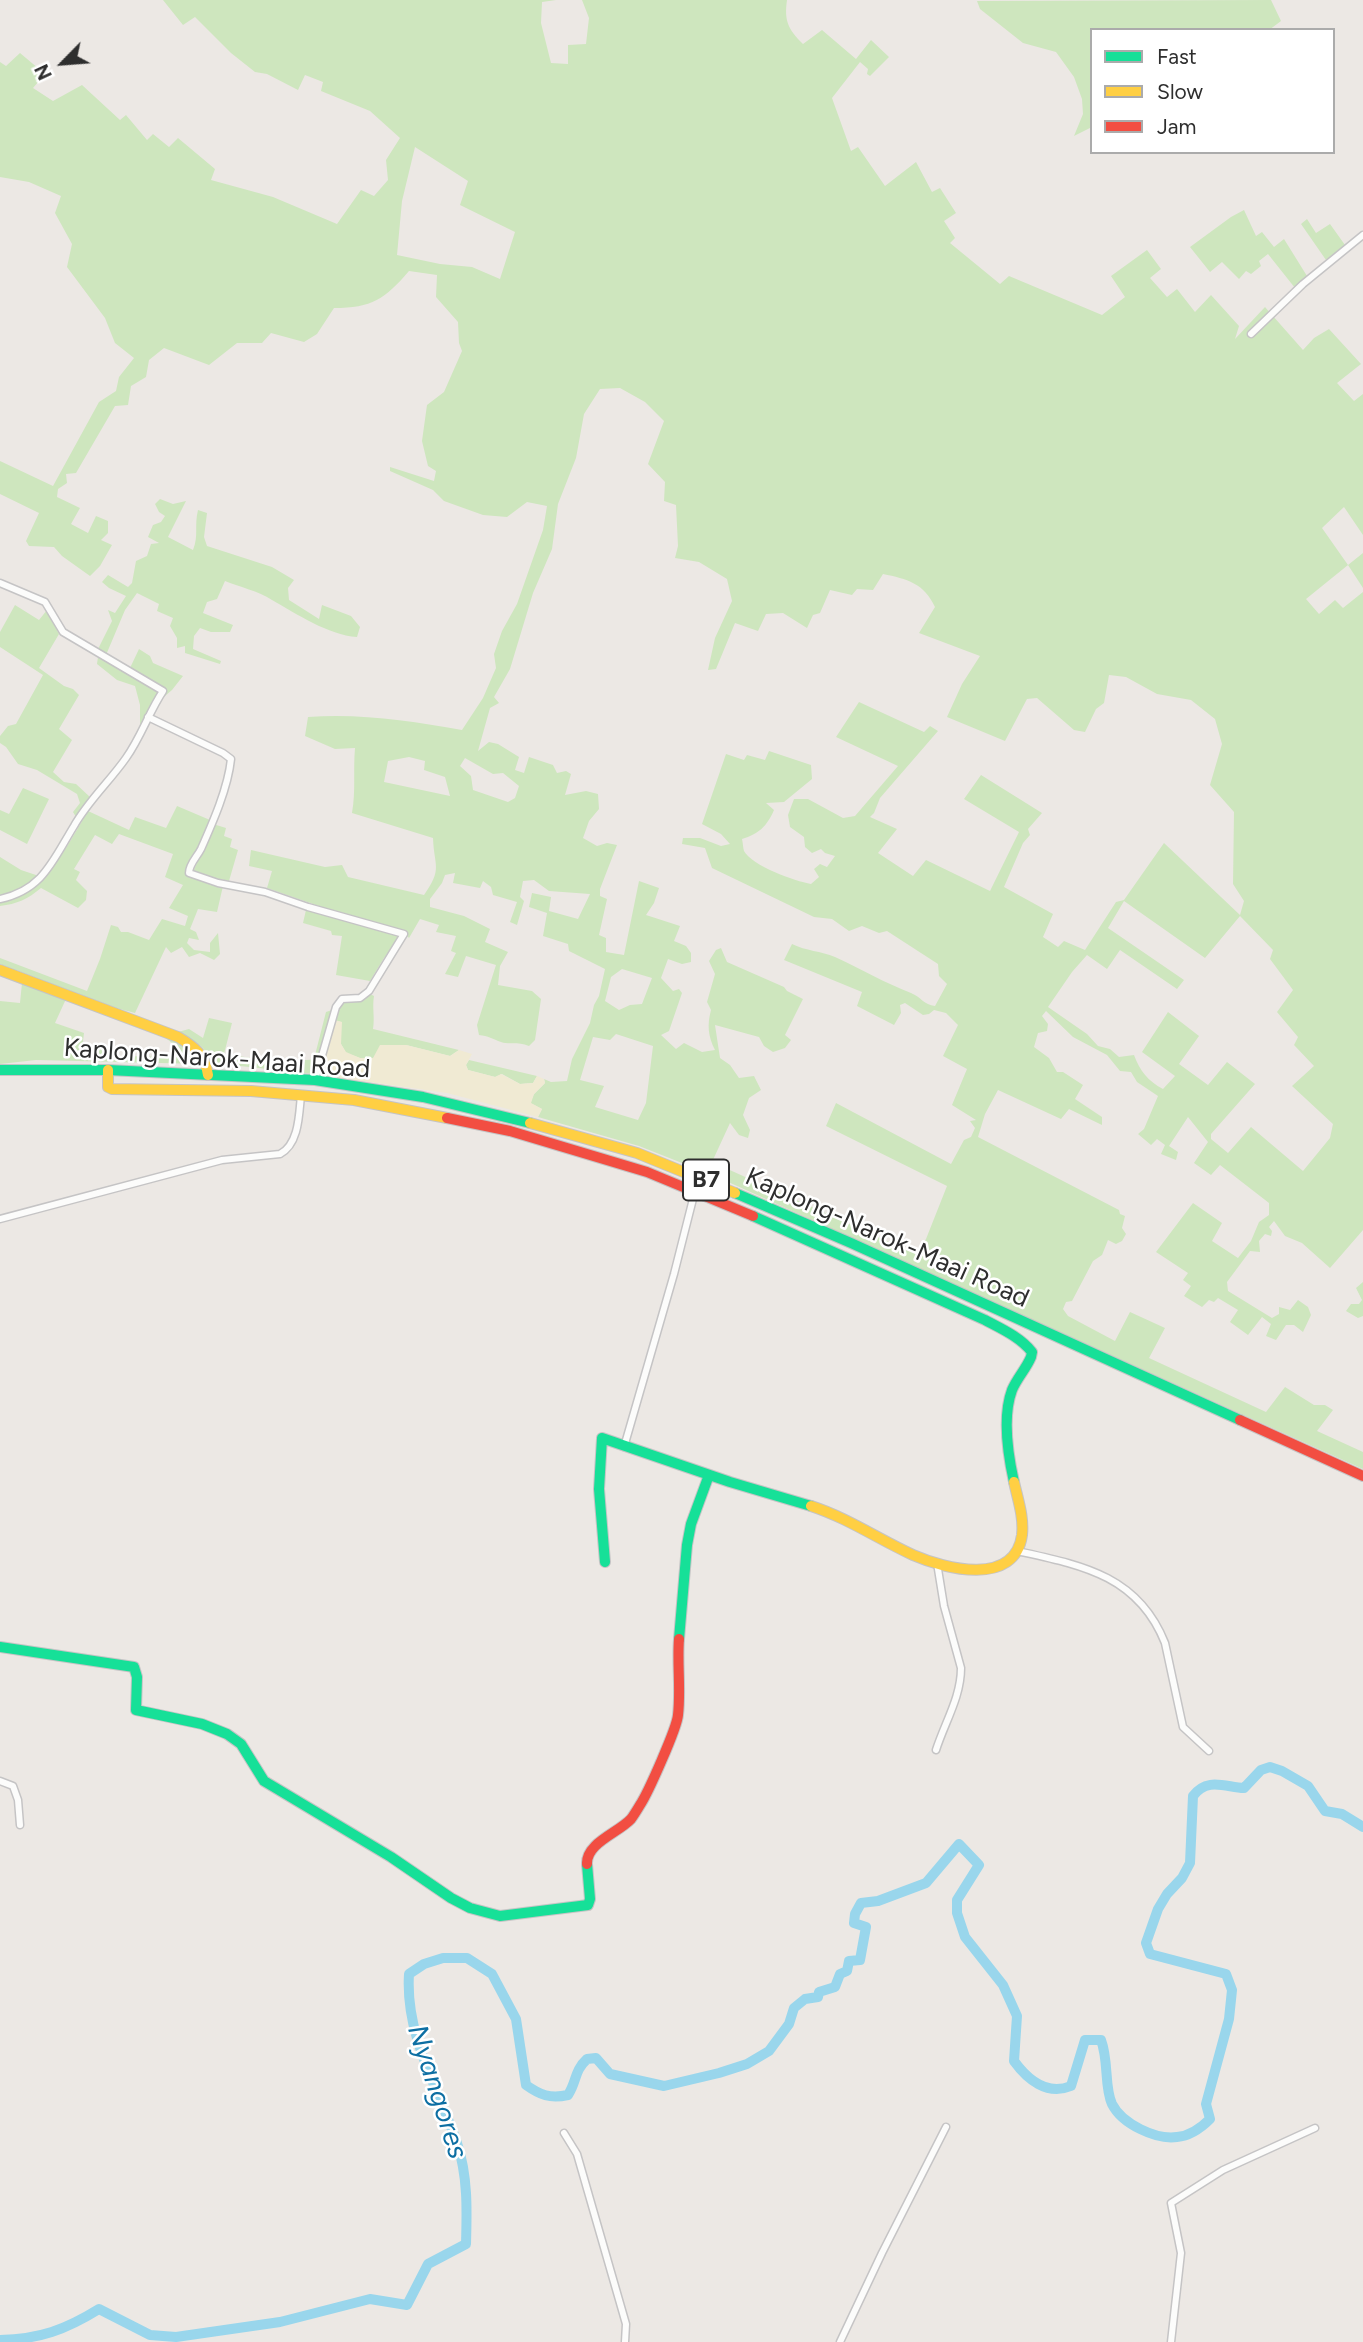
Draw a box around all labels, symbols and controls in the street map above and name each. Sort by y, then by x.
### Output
north arrow [28,28,98,98]
legend [1090,28,1335,154]
text: Fast [1157,44,1197,69]
text: N [30,61,57,84]
text: Slow [1157,79,1203,104]
text: Jam [1157,114,1196,139]
street label: Kaplong-Narok-Maai Road [63,1033,371,1085]
road number: B7 [683,1160,729,1200]
street label: Kaplong-Narok-Maai Road [740,1161,1034,1315]
water label: Nyangores [400,2021,474,2163]

